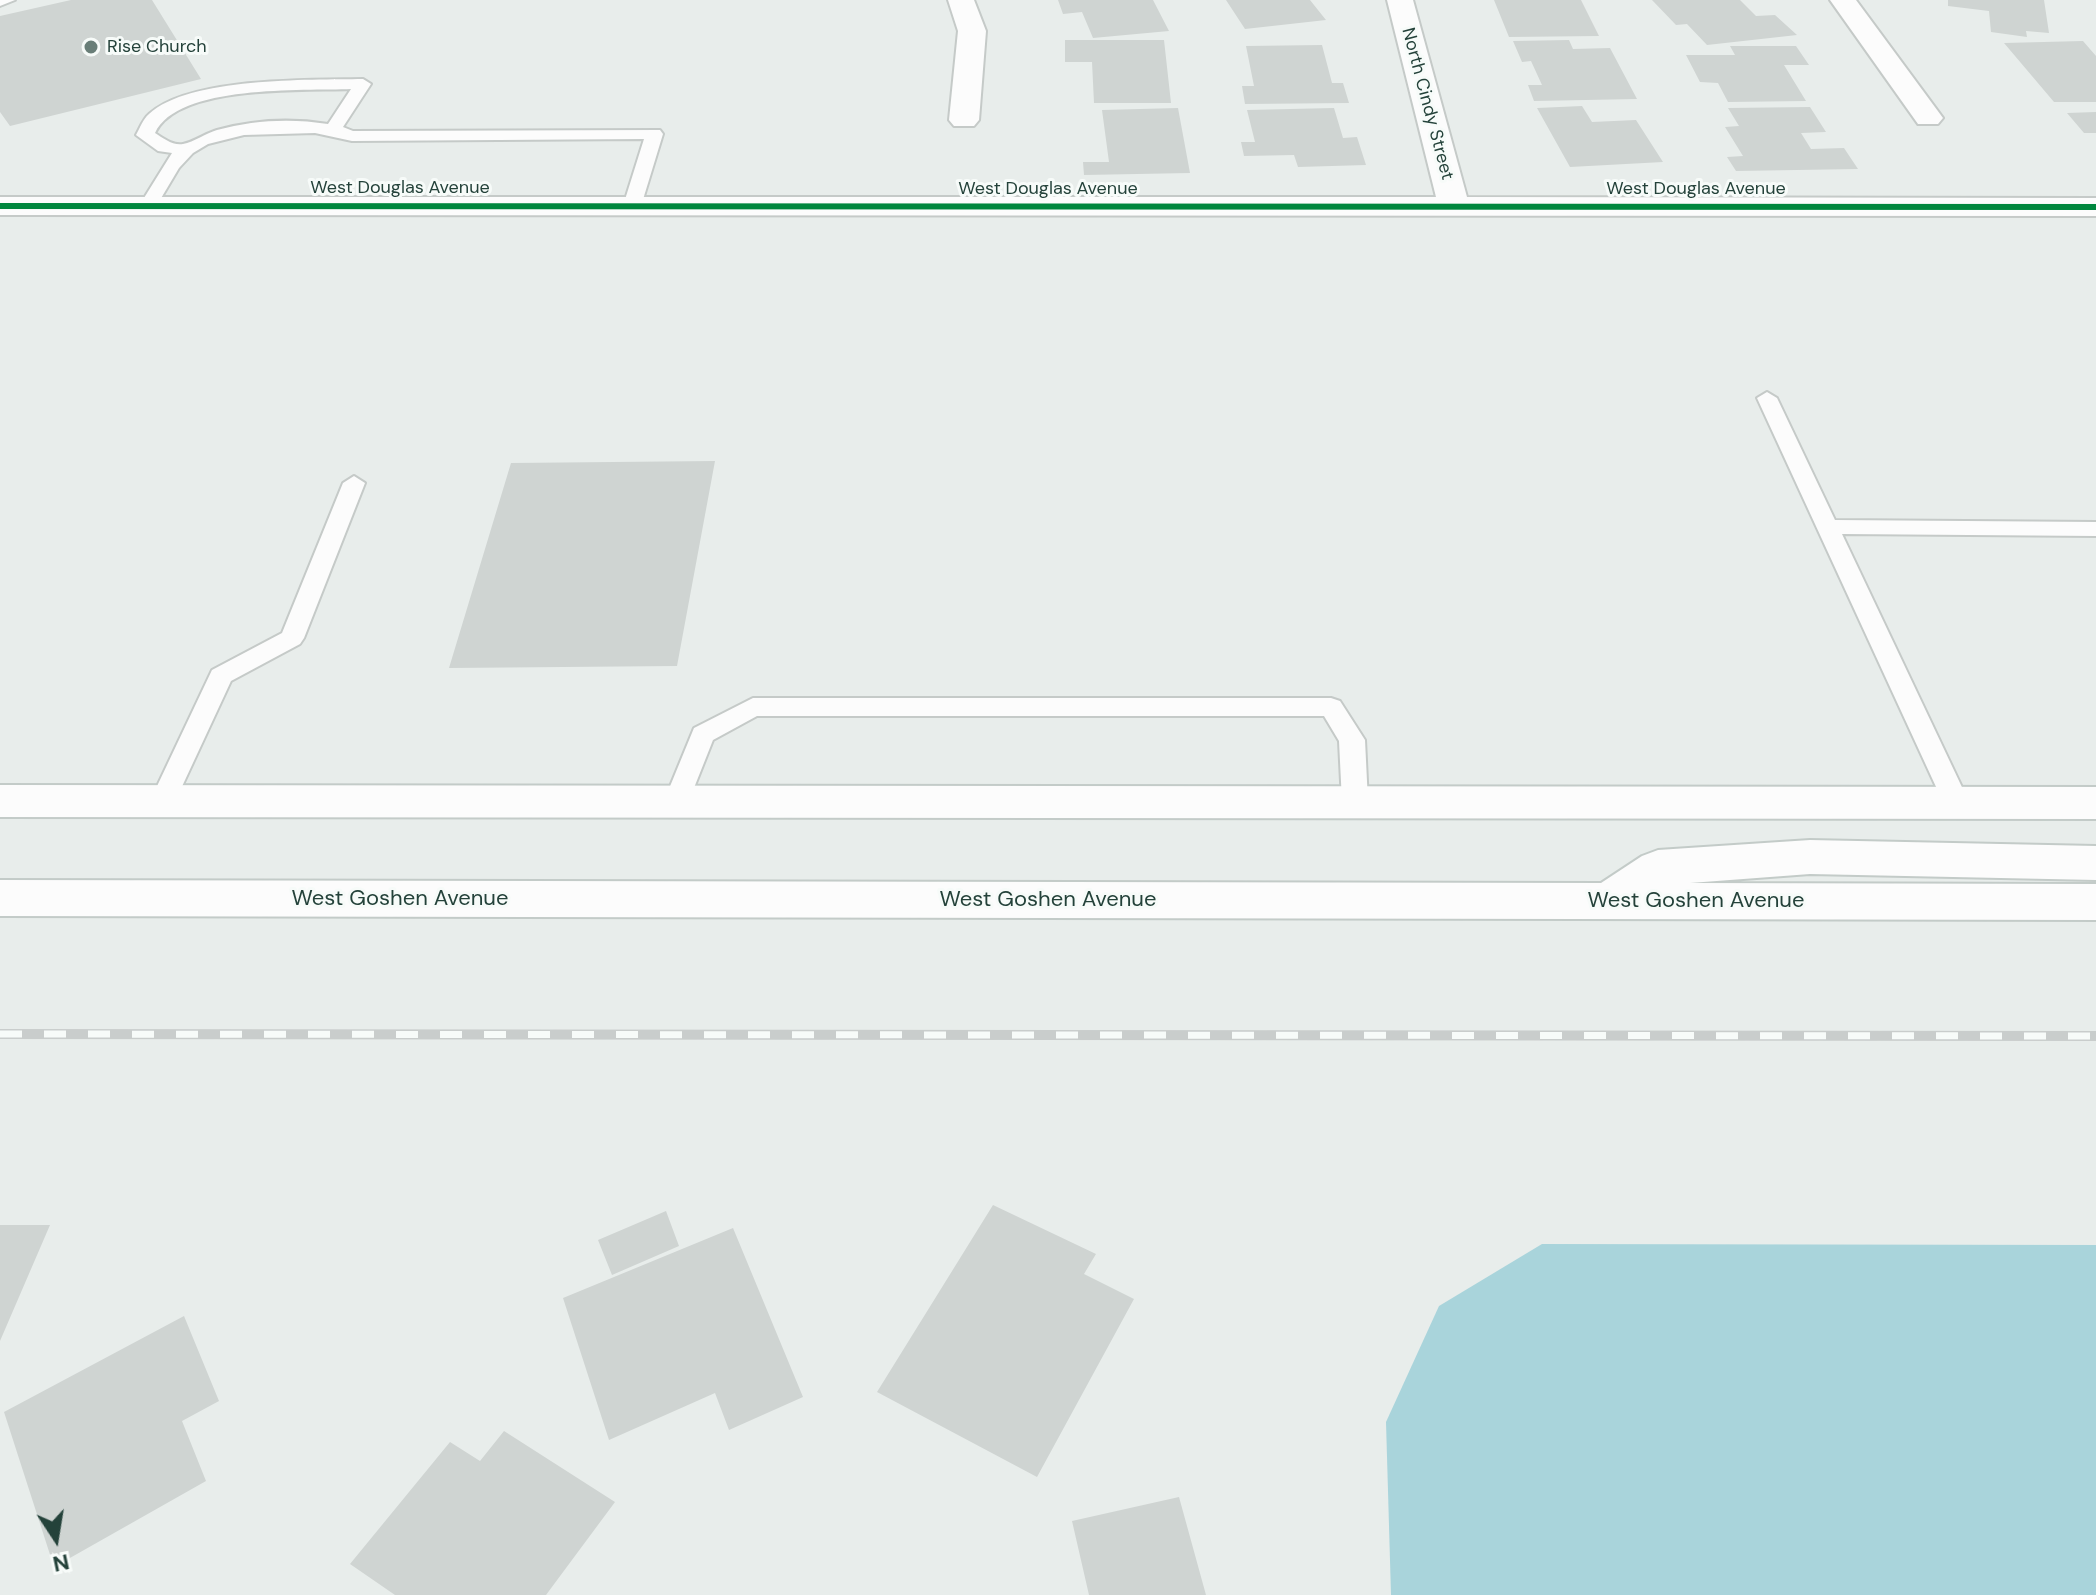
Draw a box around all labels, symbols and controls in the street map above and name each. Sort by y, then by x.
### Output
street label: North Cindy Street [1396,26,1458,182]
place label: Rise Church [107,36,207,58]
marker: Rise Church [82,38,100,56]
street label: West Douglas Avenue [310,177,490,199]
street label: West Douglas Avenue [958,178,1138,200]
street label: West Douglas Avenue [1606,178,1786,200]
street label: West Goshen Avenue [292,886,508,912]
street label: West Goshen Avenue [940,887,1156,913]
street label: West Goshen Avenue [1588,888,1804,914]
north arrow [16,1499,96,1579]
text: N [50,1547,72,1579]

